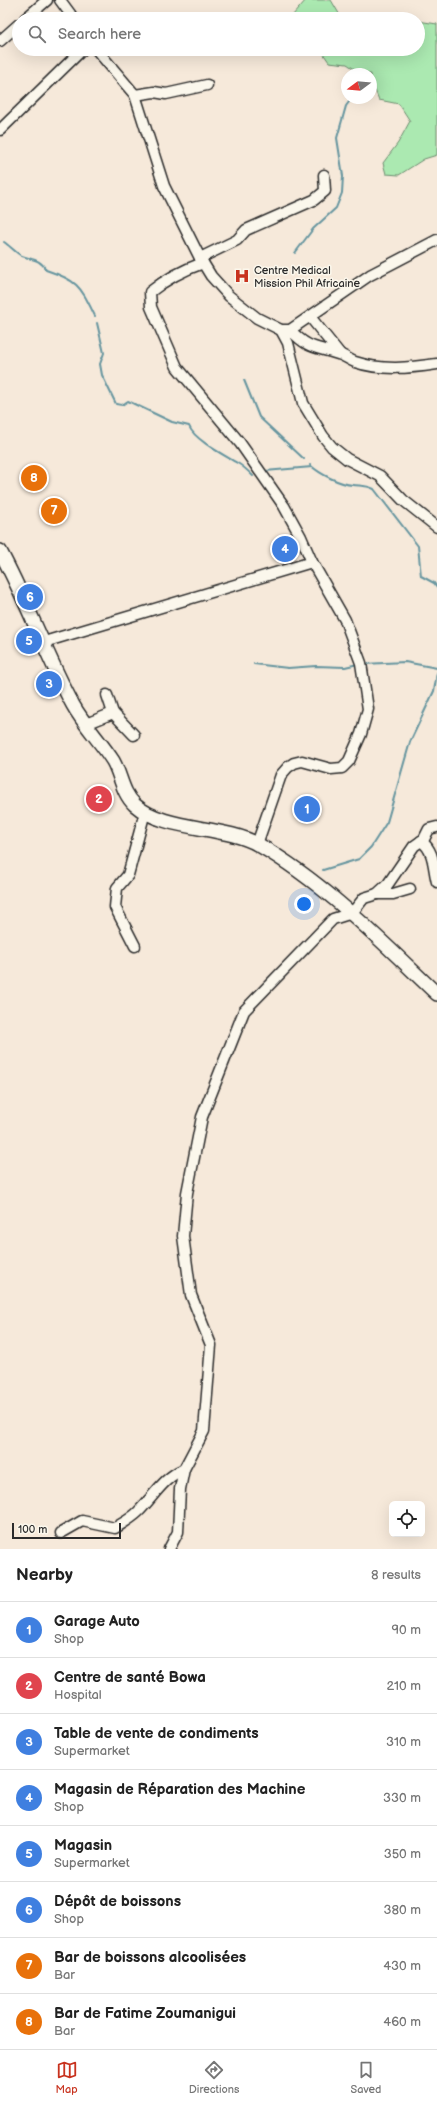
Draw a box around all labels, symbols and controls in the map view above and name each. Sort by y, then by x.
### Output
search box [12,12,425,56]
icon: search [26,23,48,45]
text: Search here [58,25,141,44]
north arrow [341,68,377,104]
place label: Centre Medical Mission Phil Africaine [254,264,360,290]
hospital icon: Centre Medical Mission Phil Africaine [233,267,251,285]
pin: 8 [21,463,47,493]
pin: 7 [41,496,67,526]
pin: 4 [272,534,298,564]
pin: 6 [17,582,43,612]
pin: 5 [16,626,42,656]
pin: 3 [36,669,62,699]
pin: 2 [86,784,112,814]
pin: 1 [294,794,320,824]
your location [294,894,314,914]
map controls [389,1501,425,1537]
button: locate [389,1501,425,1537]
scale bar [12,1521,121,1540]
text: 100 m [18,1523,47,1536]
text: Nearby [16,1565,73,1585]
text: 8 results [371,1567,421,1583]
text: Garage Auto [54,1612,140,1631]
text: 1 [26,1622,32,1638]
text: 90 m [392,1622,421,1638]
text: Shop [54,1631,84,1647]
text: Centre de santé Bowa [54,1668,206,1687]
text: 2 [25,1678,33,1694]
text: 210 m [387,1678,421,1694]
text: Hospital [54,1687,102,1703]
text: Table de vente de condiments [54,1724,259,1743]
text: 3 [25,1734,33,1750]
text: 310 m [386,1734,421,1750]
text: Supermarket [54,1743,130,1759]
text: Magasin de Réparation des Machine [54,1780,305,1799]
text: 4 [25,1790,33,1806]
text: 330 m [383,1790,421,1806]
text: Shop [54,1799,84,1815]
text: Magasin [54,1836,112,1855]
text: 5 [25,1846,33,1862]
text: 350 m [384,1846,421,1862]
text: Supermarket [54,1855,130,1871]
text: Dépôt de boissons [54,1892,181,1911]
text: 6 [25,1902,33,1918]
text: 380 m [384,1902,421,1918]
text: Shop [54,1911,84,1927]
text: Bar de boissons alcoolisées [54,1948,246,1967]
text: 7 [25,1958,33,1974]
text: 430 m [383,1958,421,1974]
text: Bar [54,1967,75,1983]
text: Bar de Fatime Zoumanigui [54,2004,236,2023]
text: 8 [25,2014,33,2030]
text: 460 m [383,2014,421,2030]
text: Bar [54,2023,75,2039]
tab: Map [56,2059,78,2096]
tab: Directions [189,2059,239,2096]
tab: Saved [351,2059,381,2096]

